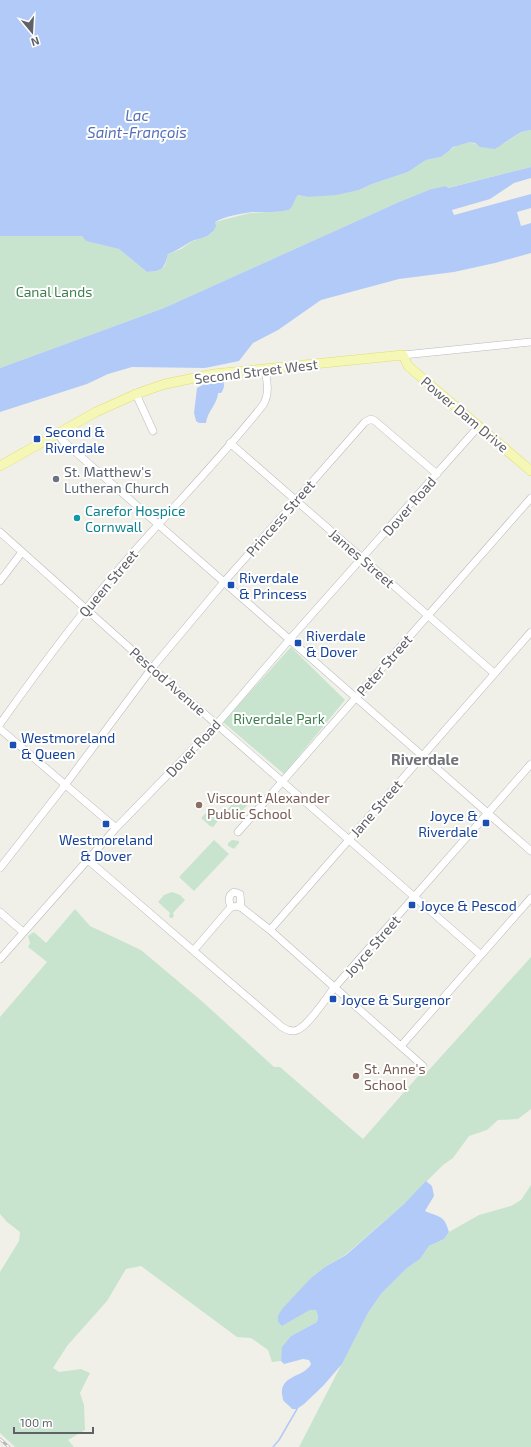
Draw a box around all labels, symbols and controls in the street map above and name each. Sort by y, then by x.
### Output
north arrow [12,12,52,52]
text: N [29,35,41,49]
water label: Lac Saint-François [87,106,187,142]
park label: Canal Lands [16,283,92,300]
street label: Second Street West [193,355,319,387]
street label: Power Dam Drive [418,372,512,456]
place label: Second & Riverdale [45,423,105,456]
marker: Second & Riverdale [32,434,42,444]
place label: St. Matthew's Lutheran Church [64,463,169,496]
street label: Dover Road [379,473,439,539]
marker: St. Matthew's Lutheran Church [51,474,61,484]
street label: Princess Street [242,476,318,560]
place label: Carefor Hospice Cornwall [85,502,185,535]
marker: Carefor Hospice Cornwall [72,513,82,523]
street label: James Street [326,525,398,591]
street label: Queen Street [75,546,141,620]
place label: Riverdale & Princess [239,569,307,602]
marker: Riverdale & Princess [226,580,236,590]
place label: Riverdale & Dover [306,627,366,660]
street label: Peter Street [353,631,415,699]
marker: Riverdale & Dover [293,638,303,648]
street label: Pescod Avenue [126,643,210,719]
park label: Riverdale Park [233,710,325,727]
street label: Dover Road [162,716,224,780]
place label: Westmoreland & Queen [21,729,115,762]
marker: Westmoreland & Queen [8,740,18,750]
district label: Riverdale [391,750,459,768]
street label: Jane Street [347,776,405,840]
place label: Viscount Alexander Public School [207,789,330,822]
marker: Viscount Alexander Public School [194,800,204,810]
place label: Joyce & Riverdale [418,807,478,840]
marker: Joyce & Riverdale [481,818,491,828]
marker: Westmoreland & Dover [101,819,111,829]
place label: Westmoreland & Dover [59,831,153,864]
place label: Joyce & Pescod [420,897,517,914]
marker: Joyce & Pescod [407,900,417,910]
street label: Joyce Street [341,912,403,980]
place label: Joyce & Surgenor [341,991,451,1008]
marker: Joyce & Surgenor [328,994,338,1004]
place label: St. Anne's School [364,1060,426,1093]
marker: St. Anne's School [351,1071,361,1081]
scale bar [14,1409,93,1435]
text: 100 m [20,1415,52,1429]

